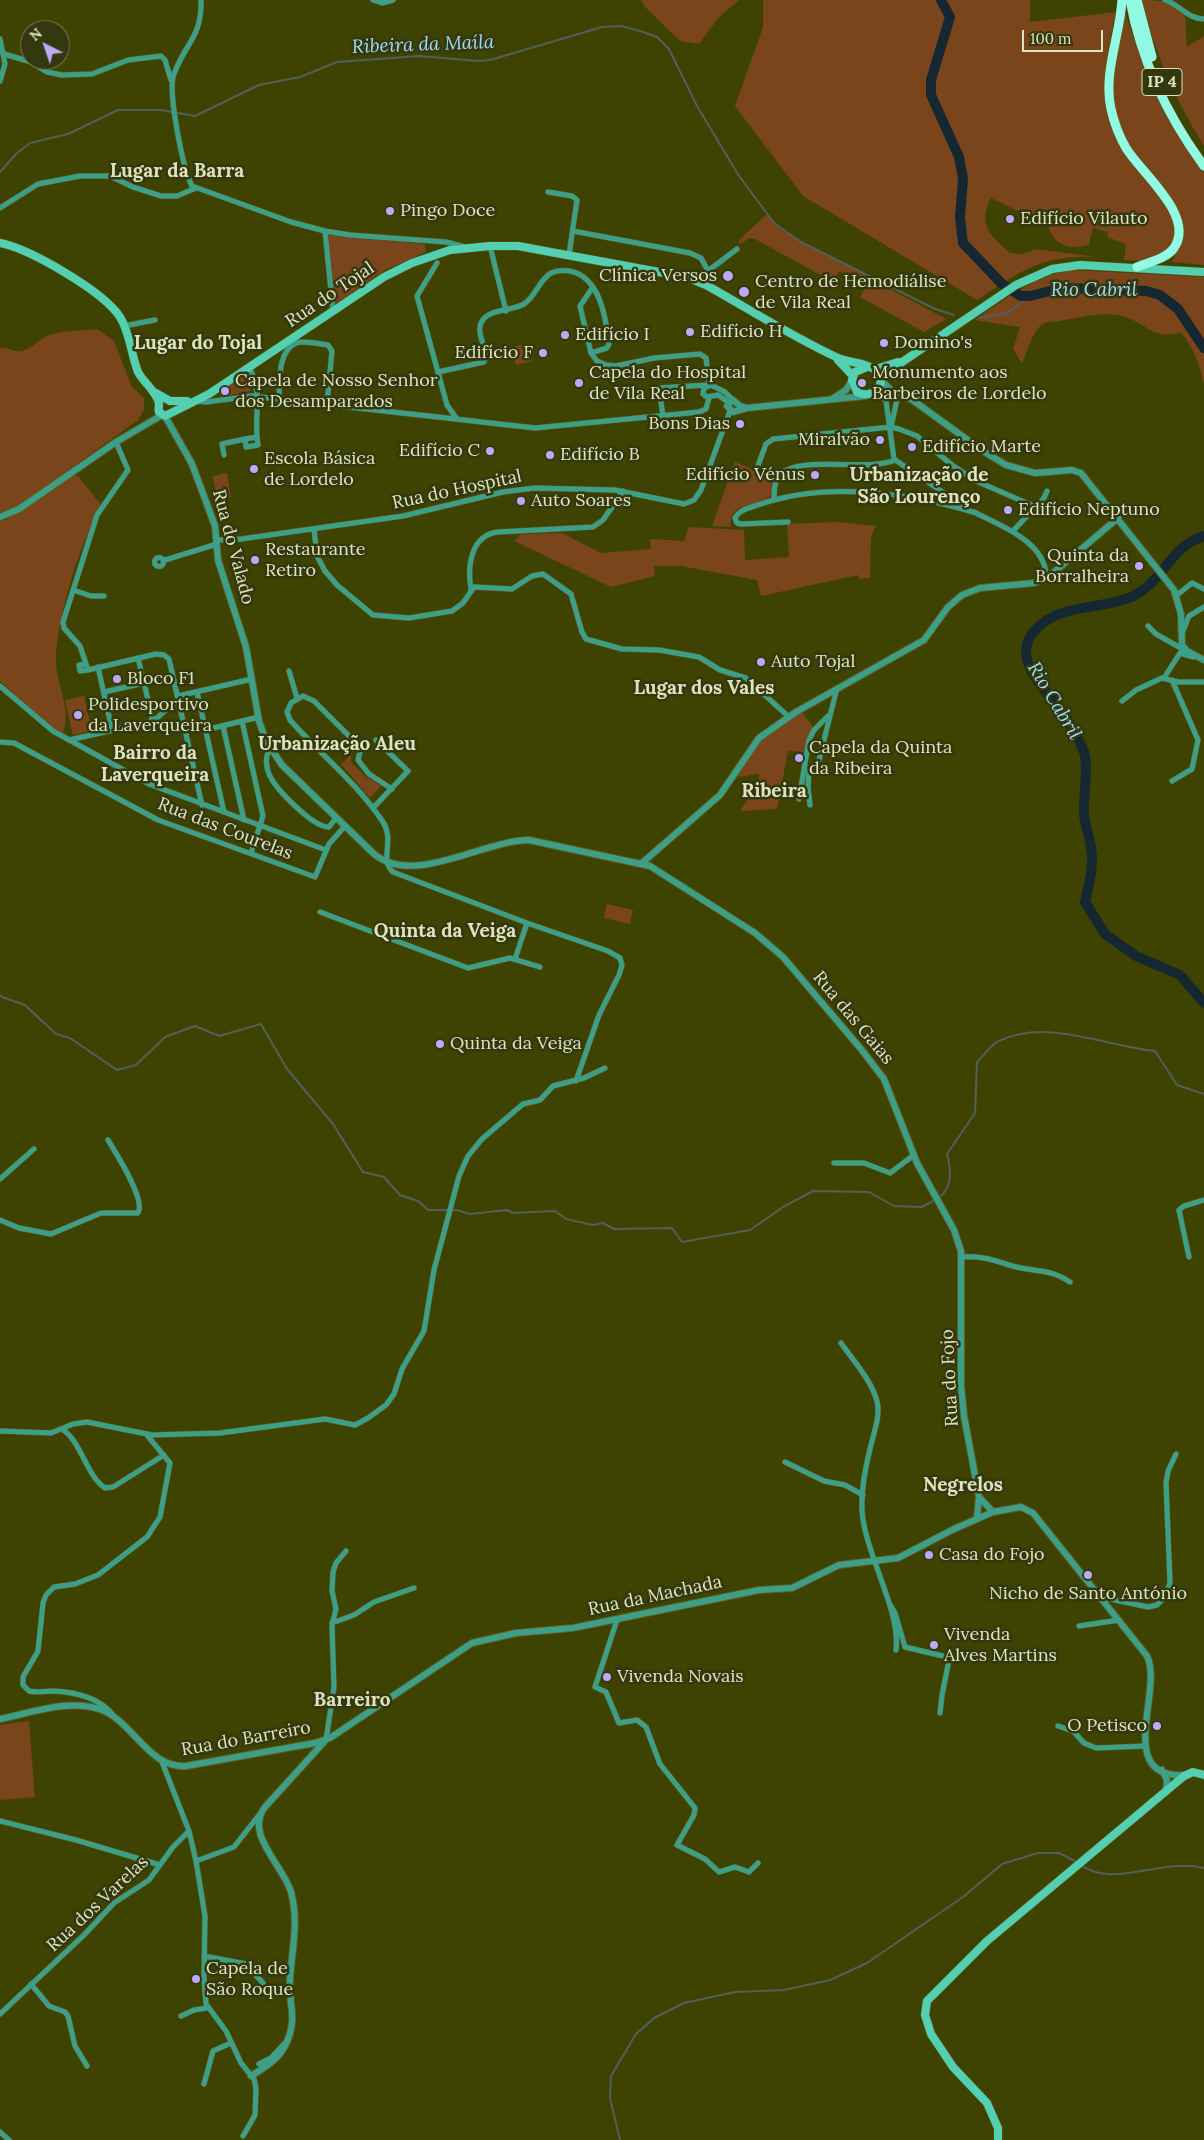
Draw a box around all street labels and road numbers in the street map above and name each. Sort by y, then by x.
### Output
road number: IP 4 [1142,68,1182,95]
street label: Rua do Tojal [282,257,378,333]
street label: Rua do Hospital [390,466,524,514]
street label: Rua do Valado [207,487,259,607]
street label: Rua das Courelas [154,793,296,865]
street label: Rua das Gaias [808,967,898,1069]
street label: Rua do Fojo [937,1329,963,1427]
street label: Rua da Machada [586,1571,724,1621]
street label: Rua do Barreiro [180,1717,312,1761]
street label: Rua dos Varelas [43,1851,153,1957]

